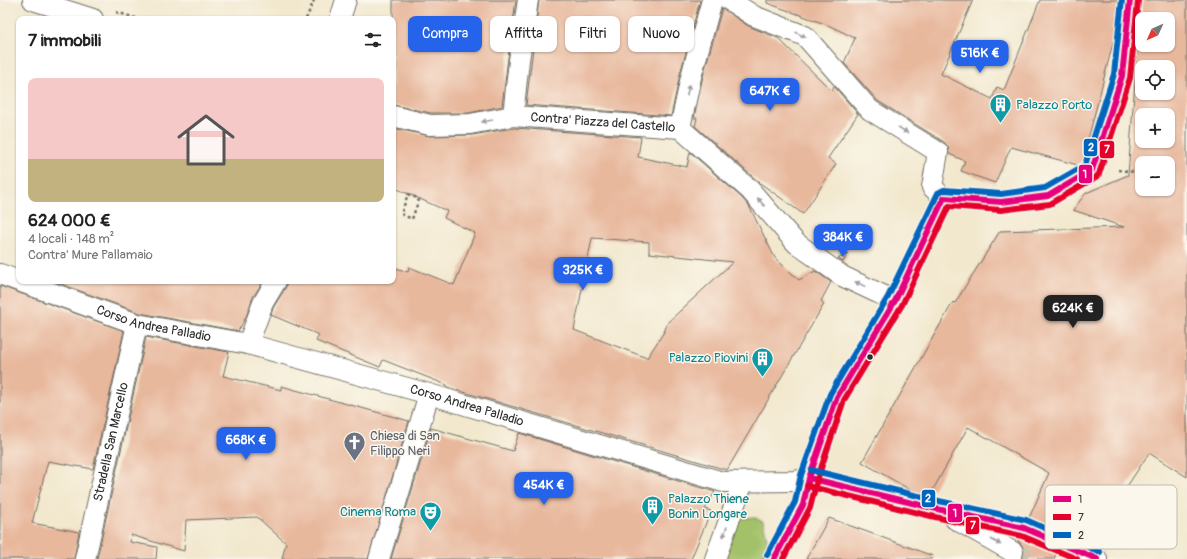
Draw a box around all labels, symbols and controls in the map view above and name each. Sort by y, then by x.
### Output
north arrow [1135,12,1175,52]
map controls [1135,12,1175,196]
chip: Compra [408,16,482,52]
chip: Affitta [490,16,557,52]
chip: Filtri [565,16,620,52]
chip: Nuovo [628,16,694,52]
icon: filters [362,29,384,51]
text: 7 immobili [28,30,101,51]
one-way arrow [795,32,807,38]
pin: 516K € [947,40,1013,74]
text: 516K € [961,45,999,61]
button: locate [1135,60,1175,100]
pin: 647K € [737,78,803,112]
text: 647K € [749,83,791,99]
one-way arrow [685,84,691,96]
building icon: Palazzo Porto [988,92,1014,125]
place label: Palazzo Porto [1016,97,1092,113]
icon: home [170,104,242,176]
button: + [1135,108,1175,148]
street label: Contra' Piazza del Castello [530,109,676,136]
one-way arrow [481,118,493,124]
one-way arrow [897,127,909,134]
line badge: 2 [1083,138,1098,157]
line badge: 7 [1099,140,1115,159]
text: 2 [1088,141,1094,154]
text: 7 [1104,143,1110,156]
button: − [1135,156,1175,196]
line badge: 1 [1078,164,1093,184]
text: 1 [1083,168,1087,181]
one-way arrow [756,197,765,207]
text: 624 000 € [28,210,111,231]
pin: 384K € [810,224,876,258]
text: 384K € [823,229,863,245]
text: 4 locali · 148 m² [28,231,114,247]
text: Contra' Mure Pallamaio [28,247,153,263]
pin: 325K € [550,257,616,291]
text: 325K € [563,262,603,278]
one-way arrow [854,281,865,287]
pin: 624K € [1040,295,1106,329]
text: 624K € [1052,300,1094,316]
street label: Corso Andrea Palladio [94,302,212,345]
building icon: Palazzo Piovini [750,345,776,378]
place label: Palazzo Piovini [669,350,748,366]
unlabelled marker [865,352,875,362]
street label: Stradella San Marcello [90,381,132,503]
street label: Corso Andrea Palladio [408,381,526,430]
pin: 668K € [213,427,279,461]
place label: Chiesa di San Filippo Neri [370,428,440,459]
church icon: Chiesa di San Filippo Neri [342,430,368,463]
text: 668K € [226,432,266,448]
pin: 454K € [511,472,577,506]
text: 454K € [523,477,565,493]
legend [1045,485,1177,549]
line badge: 2 [921,489,936,508]
place label: Palazzo Thiene Bonin Longare [668,491,749,522]
text: 2 [925,492,931,505]
building icon: Palazzo Thiene Bonin Longare [639,493,665,526]
text: 1 [1078,493,1082,506]
theatre icon: Cinema Roma [418,499,444,532]
line badge: 1 [947,503,963,523]
place label: Cinema Roma [340,504,416,520]
text: 1 [953,507,957,520]
text: 7 [1078,511,1084,524]
line badge: 7 [965,516,980,535]
text: 7 [970,519,976,532]
one-way arrow [721,526,727,538]
text: 2 [1078,529,1084,542]
one-way arrow [990,539,1001,546]

